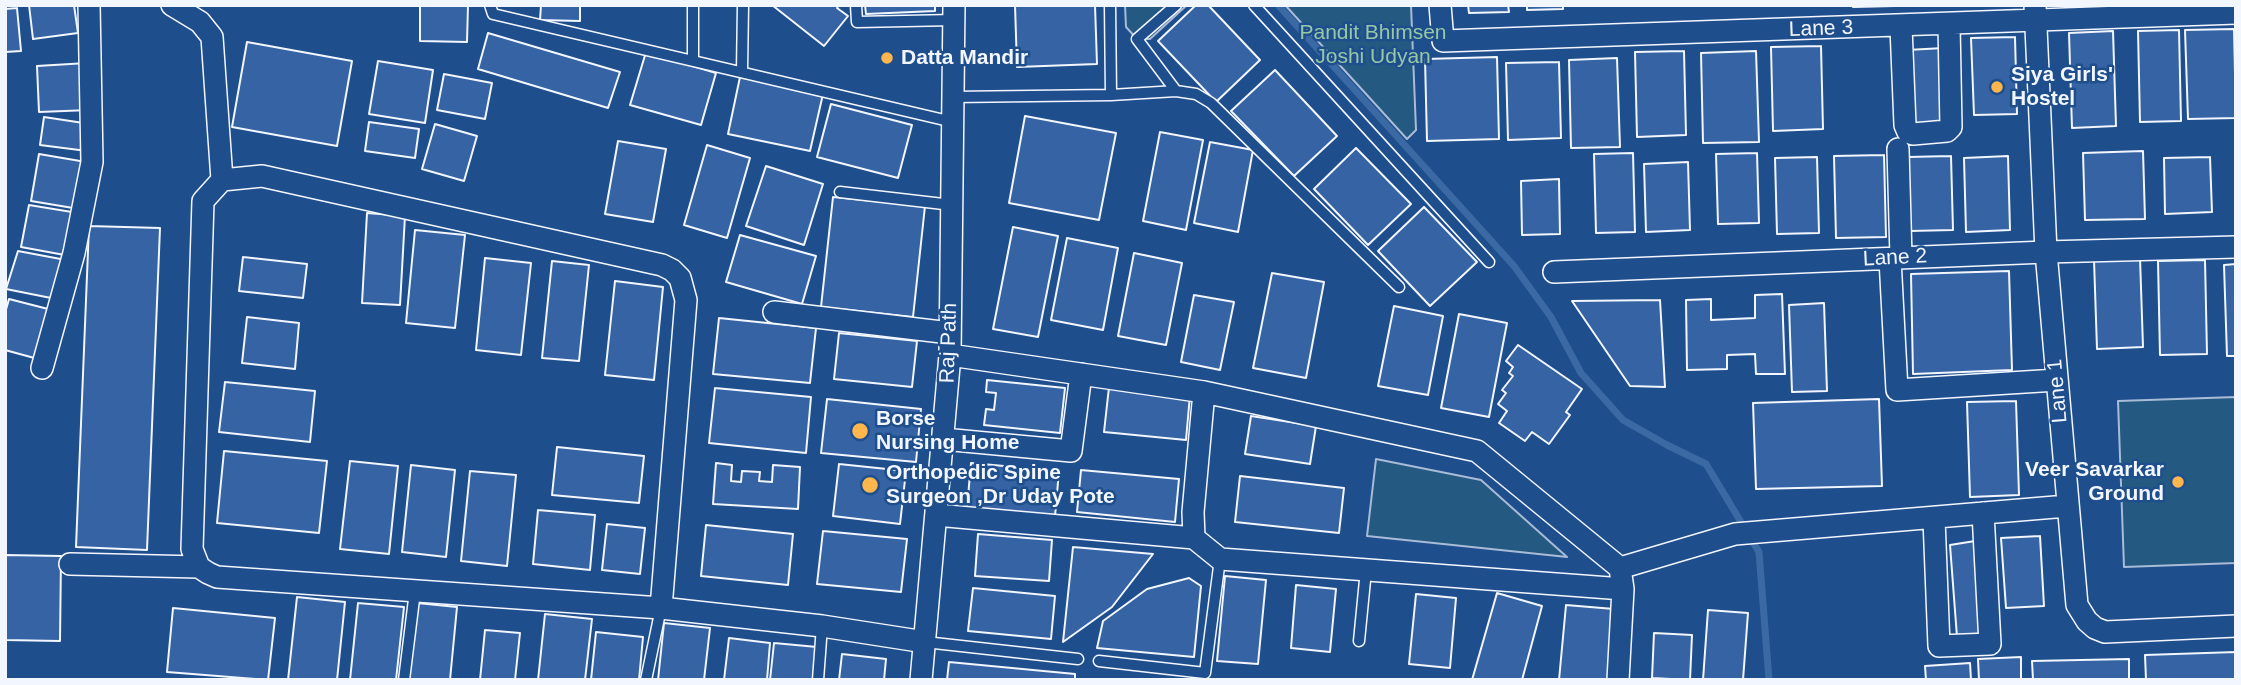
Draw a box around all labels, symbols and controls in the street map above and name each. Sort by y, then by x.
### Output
street label: Lane 3 [1788,15,1854,43]
park label: Pandit Bhimsen Joshi Udyan [1299,20,1447,70]
place label: Datta Mandir [901,45,1028,71]
marker: Datta Mandir [879,50,895,66]
place label: Siya Girls' Hostel [2011,62,2113,112]
marker: Siya Girls' Hostel [1989,79,2005,95]
street label: Lane 2 [1862,244,1928,272]
street label: Raj Path [935,302,963,384]
street label: Lane 1 [2043,358,2073,424]
place label: Borse Nursing Home [876,406,1020,456]
marker: Borse Nursing Home [850,421,870,441]
place label: Veer Savarkar Ground [2025,457,2164,507]
place label: Orthopedic Spine Surgeon ,Dr Uday Pote [886,460,1115,510]
marker: Veer Savarkar Ground [2170,474,2186,490]
marker: Orthopedic Spine Surgeon ,Dr Uday Pote [860,475,880,495]

